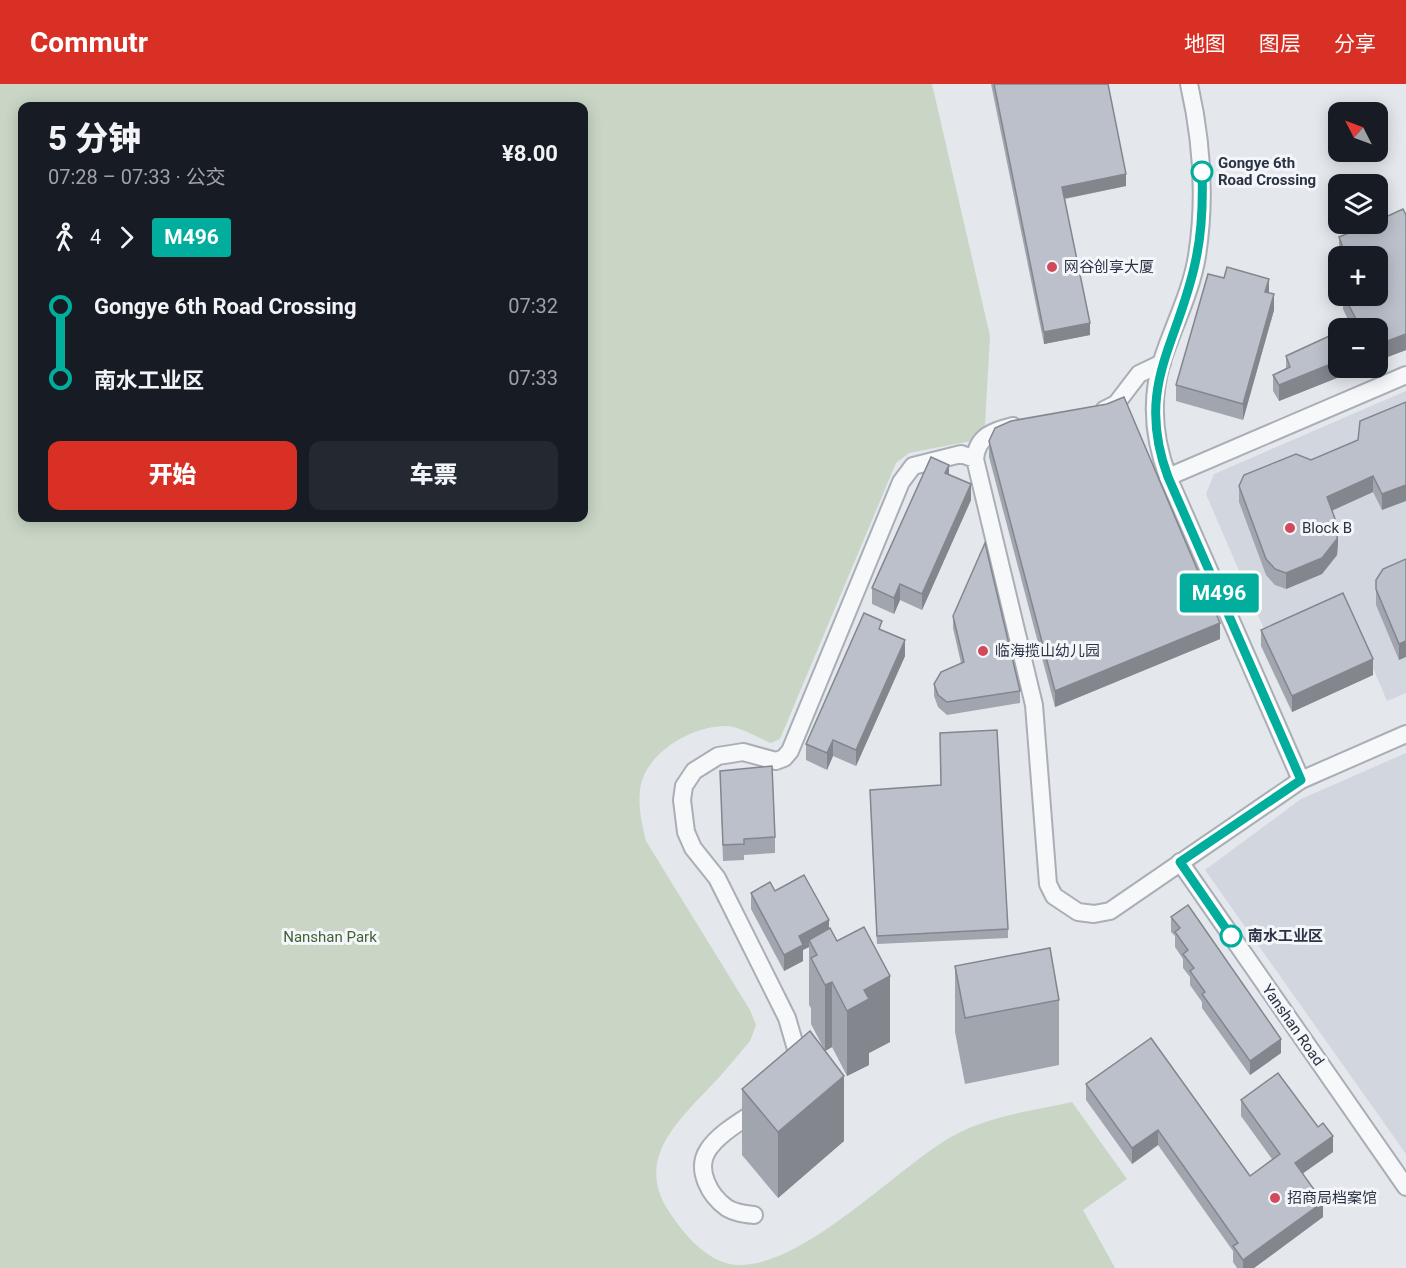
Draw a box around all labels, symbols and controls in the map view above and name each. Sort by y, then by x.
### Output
text: Commutr [30,26,148,59]
text: 地图 [1184,32,1226,56]
text: 图层 [1259,32,1301,56]
text: 分享 [1334,32,1376,56]
north arrow [1328,102,1388,162]
map controls [1328,102,1388,378]
text: 5 分钟 [48,119,141,158]
text: ¥8.00 [502,141,558,166]
place label: Gongye 6th Road Crossing [1218,154,1316,189]
marker: Gongye 6th Road Crossing [1191,161,1213,183]
text: 07:28 – 07:33 · 公交 [48,165,226,189]
button: layers [1328,174,1388,234]
icon: walk [48,221,81,254]
icon: forward [110,221,143,254]
text: 4 [90,225,101,249]
text: M496 [164,225,219,249]
button: + [1328,246,1388,306]
place label: 网谷创享大厦 [1064,258,1154,276]
marker: 网谷创享大厦 [1045,260,1059,274]
text: Gongye 6th Road Crossing [94,294,356,319]
text: 07:32 [508,294,558,318]
button: − [1328,318,1388,378]
text: 07:33 [508,366,558,390]
text: 南水工业区 [94,368,204,393]
button: 开始 [48,441,297,510]
button: 车票 [309,441,558,510]
place label: Block B [1302,519,1352,537]
marker: Block B [1283,521,1297,535]
line badge: M496 [1177,574,1261,612]
text: M496 [1192,581,1246,605]
place label: 临海揽山幼儿园 [995,642,1100,660]
marker: 临海揽山幼儿园 [976,644,990,658]
marker: 南水工业区 [1220,925,1242,947]
place label: 南水工业区 [1248,927,1323,945]
park label: Nanshan Park [283,928,377,946]
street label: Yanshan Road [1258,981,1328,1069]
place label: 招商局档案馆 [1287,1189,1377,1207]
marker: 招商局档案馆 [1268,1191,1282,1205]

